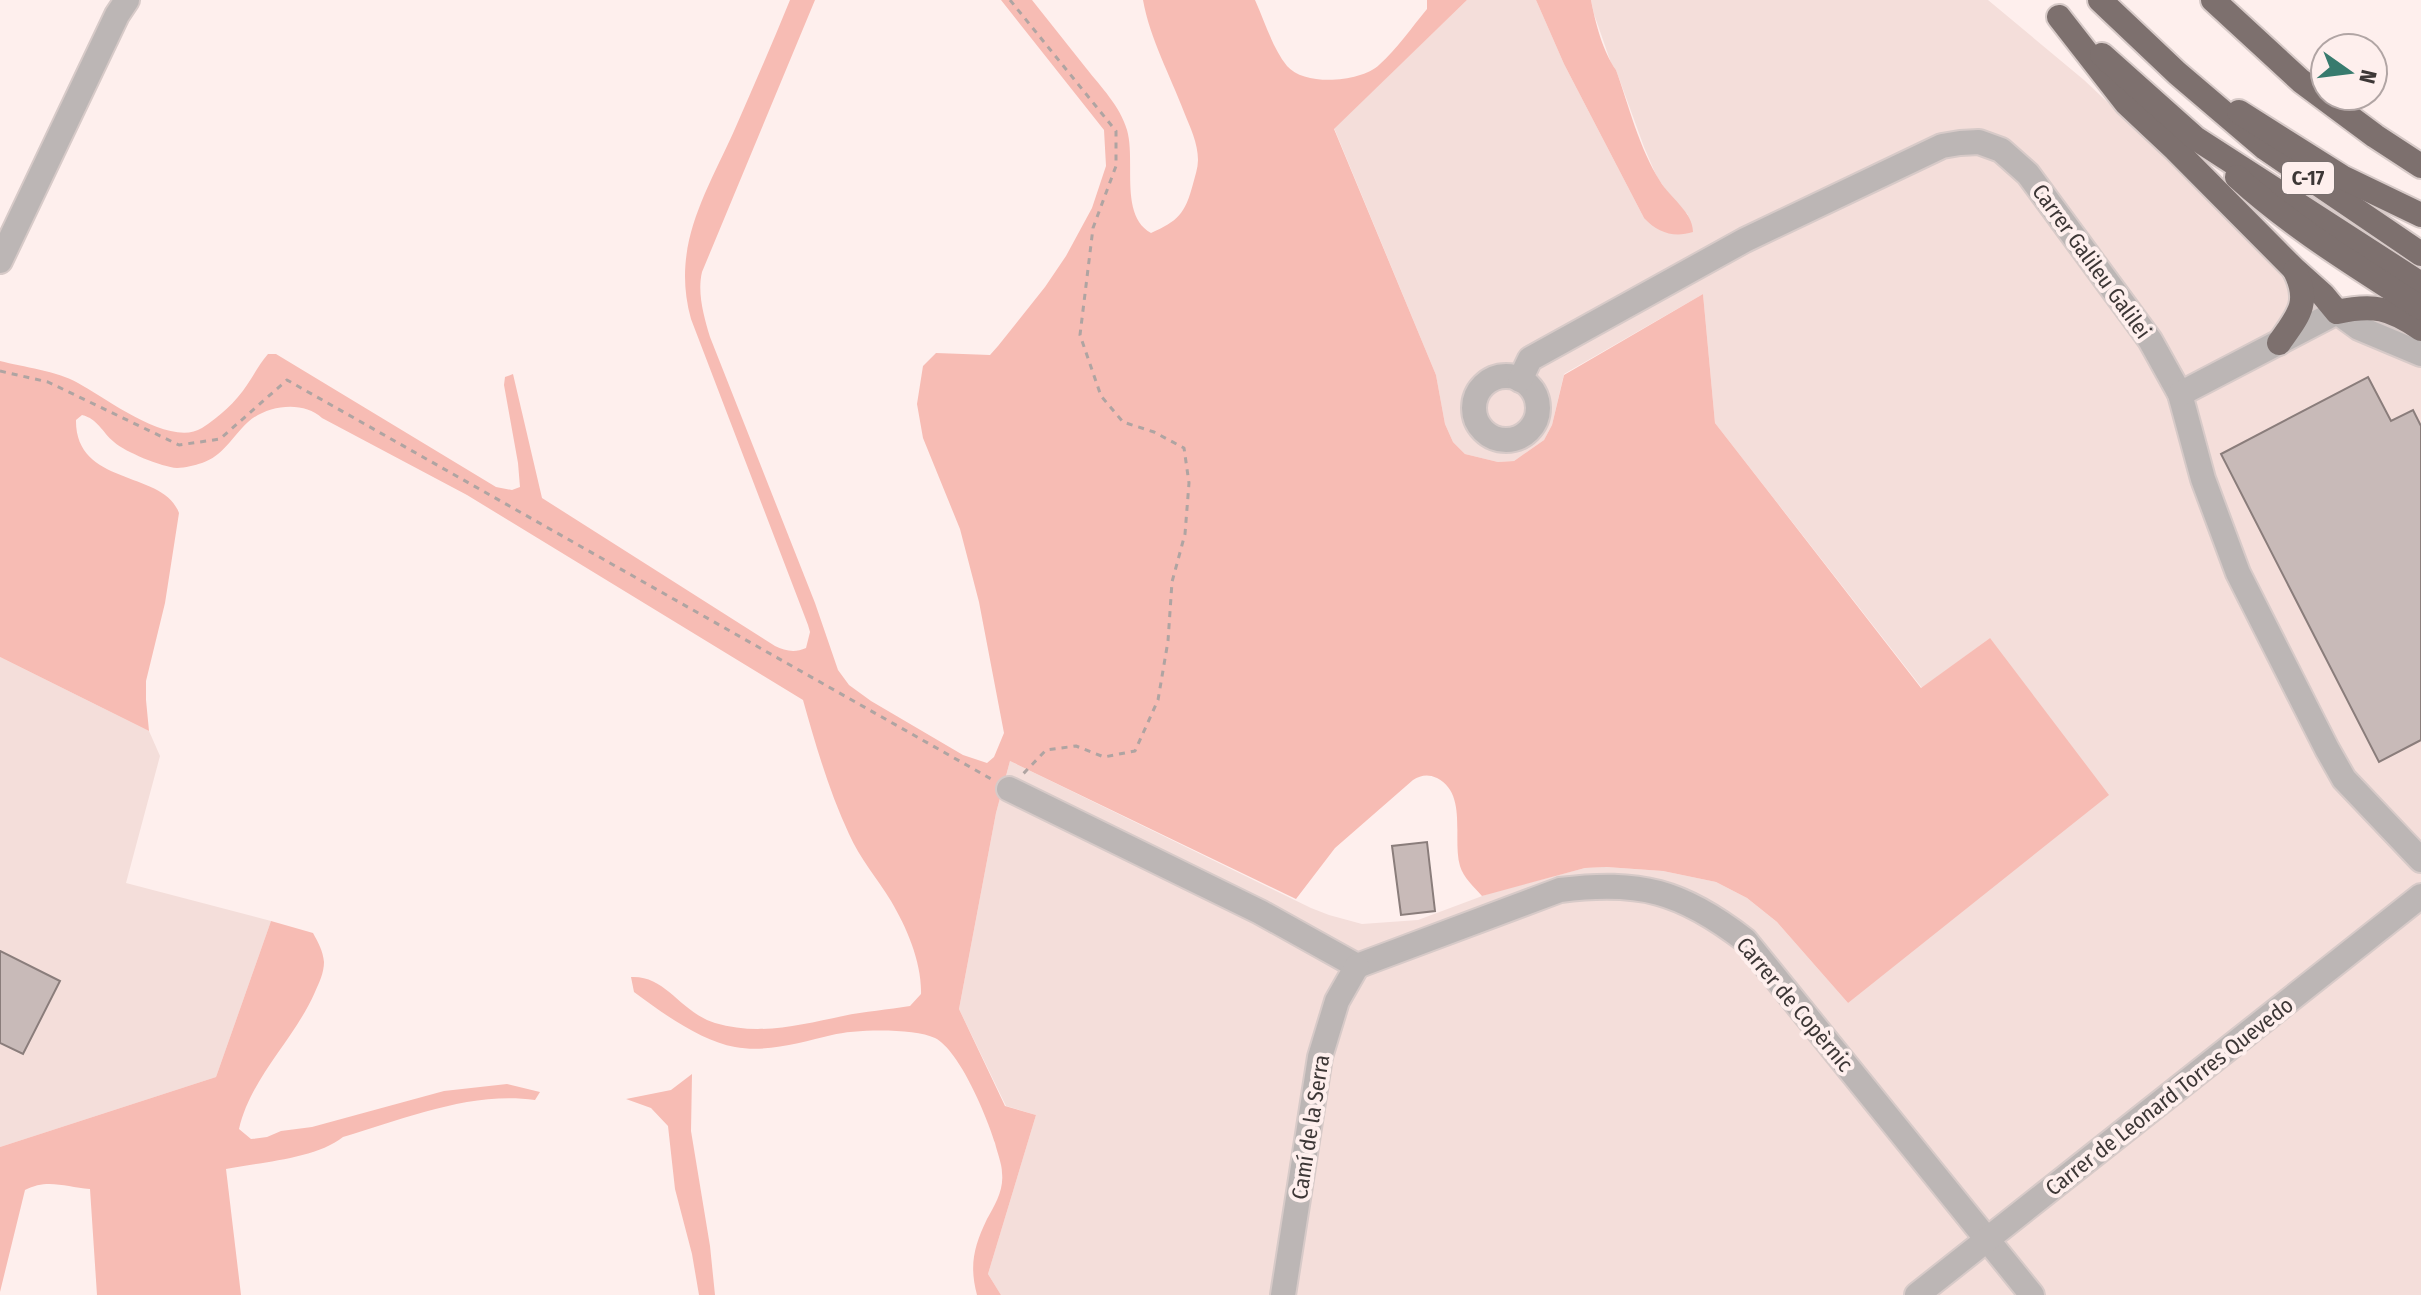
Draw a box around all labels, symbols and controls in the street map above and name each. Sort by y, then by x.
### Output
north arrow [2309,32,2389,112]
text: N [2353,67,2383,86]
road number: C-17 [2282,162,2334,194]
street label: Carrer Galileu Galilei [2026,179,2157,344]
street label: Carrer de Copèrnic [1731,932,1859,1077]
street label: Carrer de Leonard Torres Quevedo [2040,991,2299,1202]
street label: Camí de la Serra [1286,1053,1335,1201]

